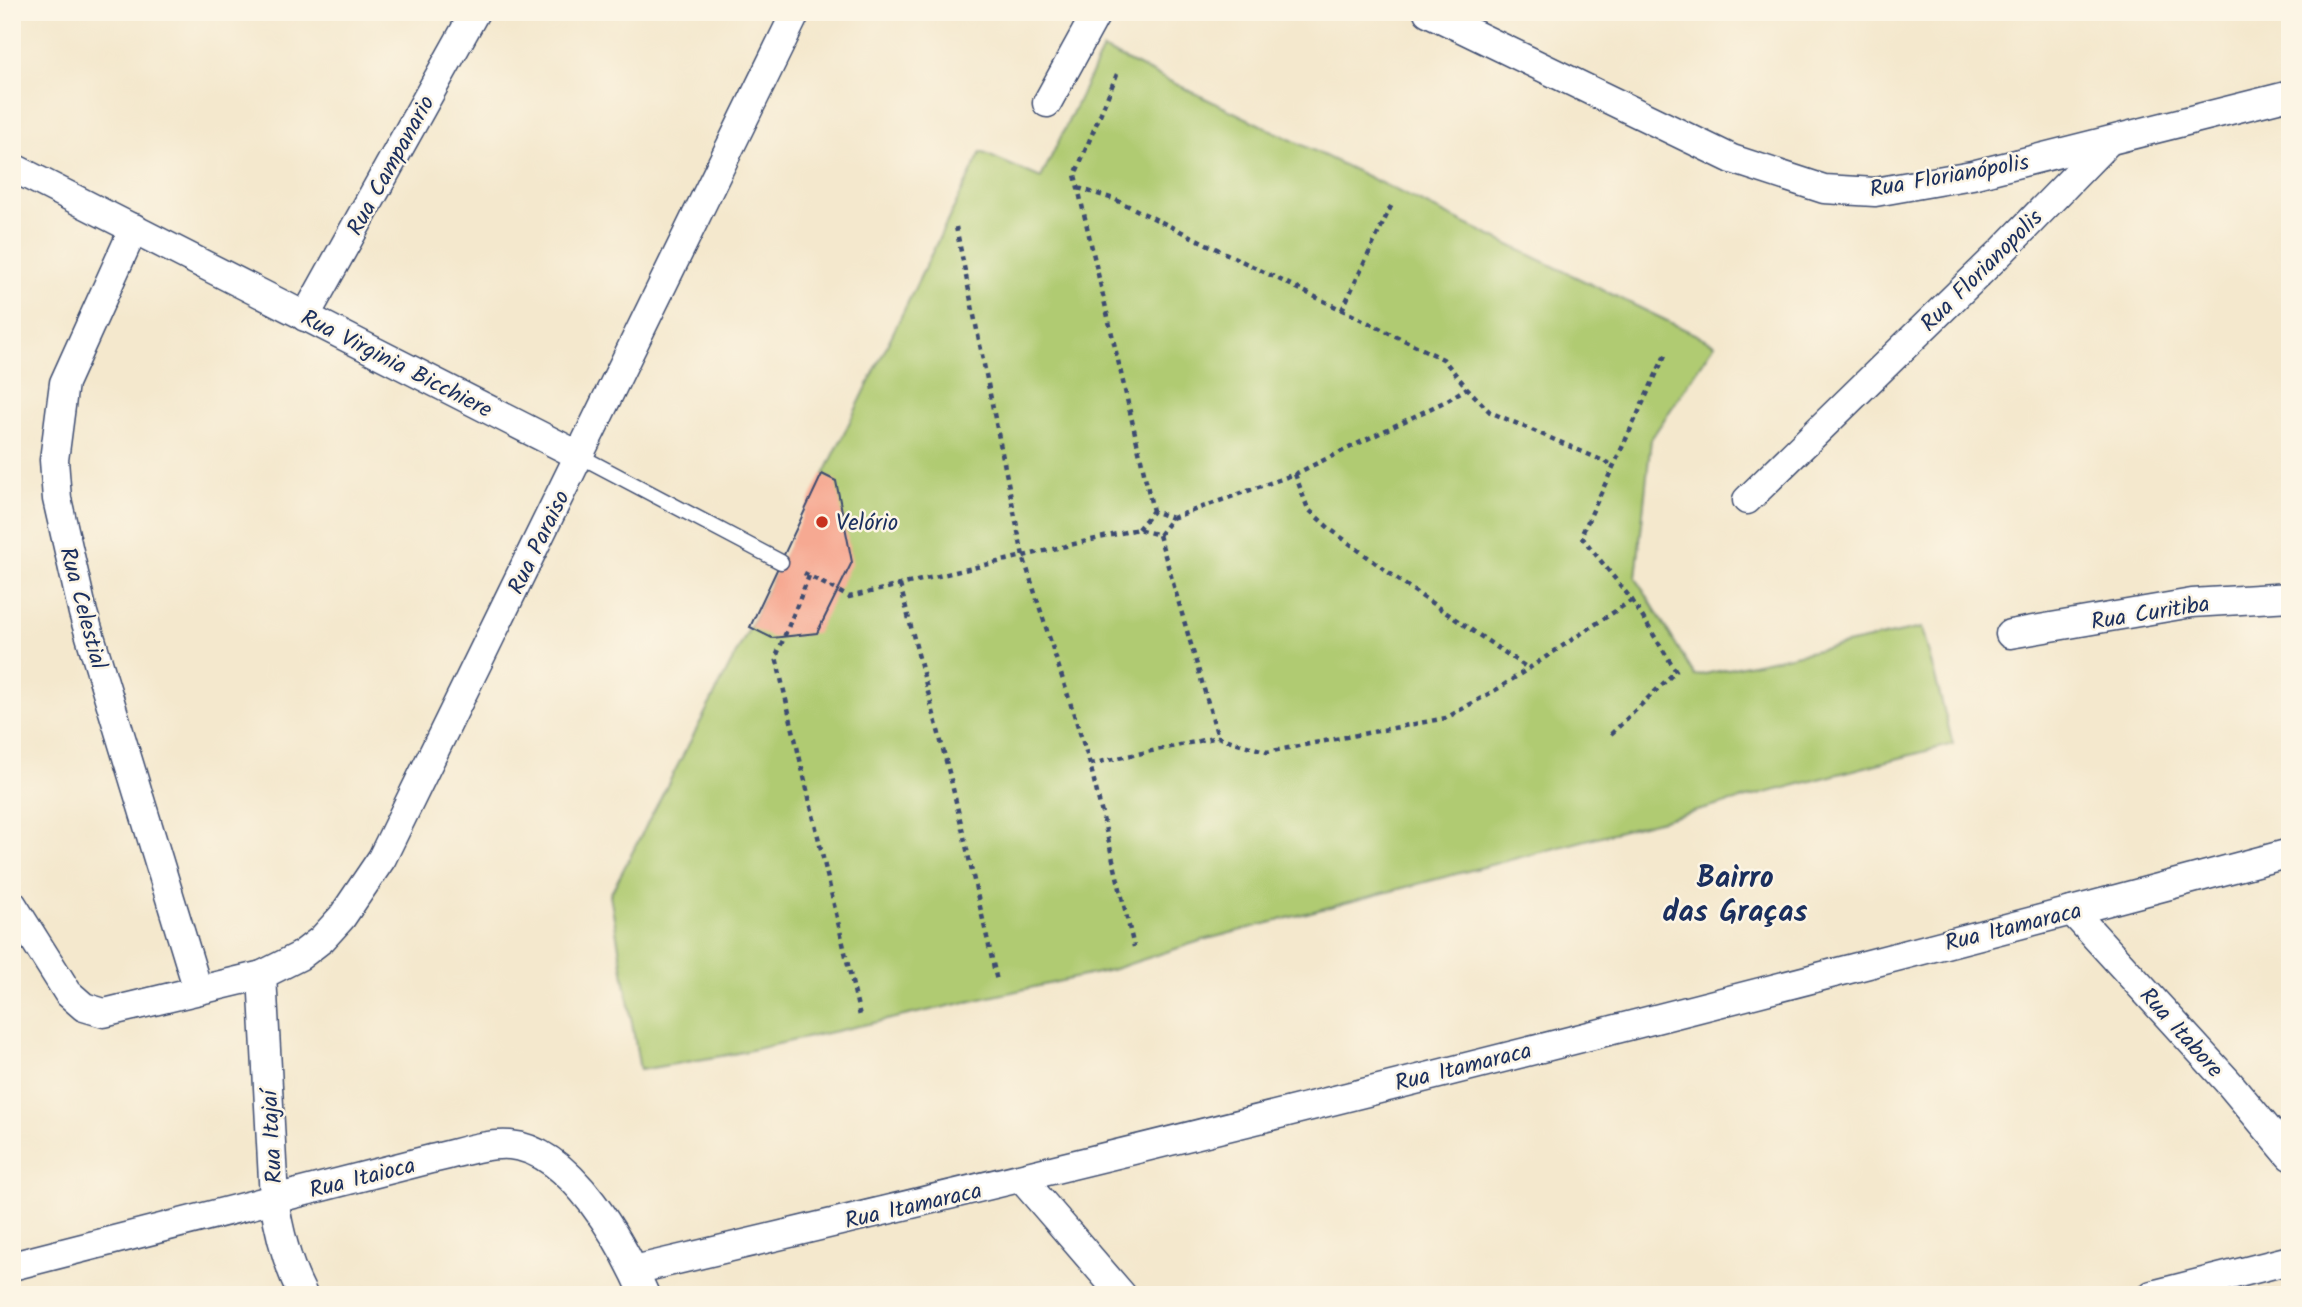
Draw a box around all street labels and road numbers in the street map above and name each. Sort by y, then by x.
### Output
street label: Rua Campanario [338,89,445,243]
street label: Rua Florianópolis [1867,145,2032,209]
street label: Rua Florianopolis [1913,201,2052,341]
street label: Rua Virginia Bicchiere [294,301,498,429]
street label: Rua Paraiso [499,485,580,601]
street label: Rua Celestial [48,543,116,674]
street label: Rua Curitiba [2088,587,2212,641]
street label: Rua Itamaraca [1941,894,2086,962]
street label: Rua Itabore [2130,980,2231,1087]
street label: Rua Itamaraca [1391,1034,1536,1102]
street label: Rua Itajaí [252,1086,293,1184]
street label: Rua Itaioca [306,1148,419,1209]
street label: Rua Itamaraca [841,1174,986,1240]

